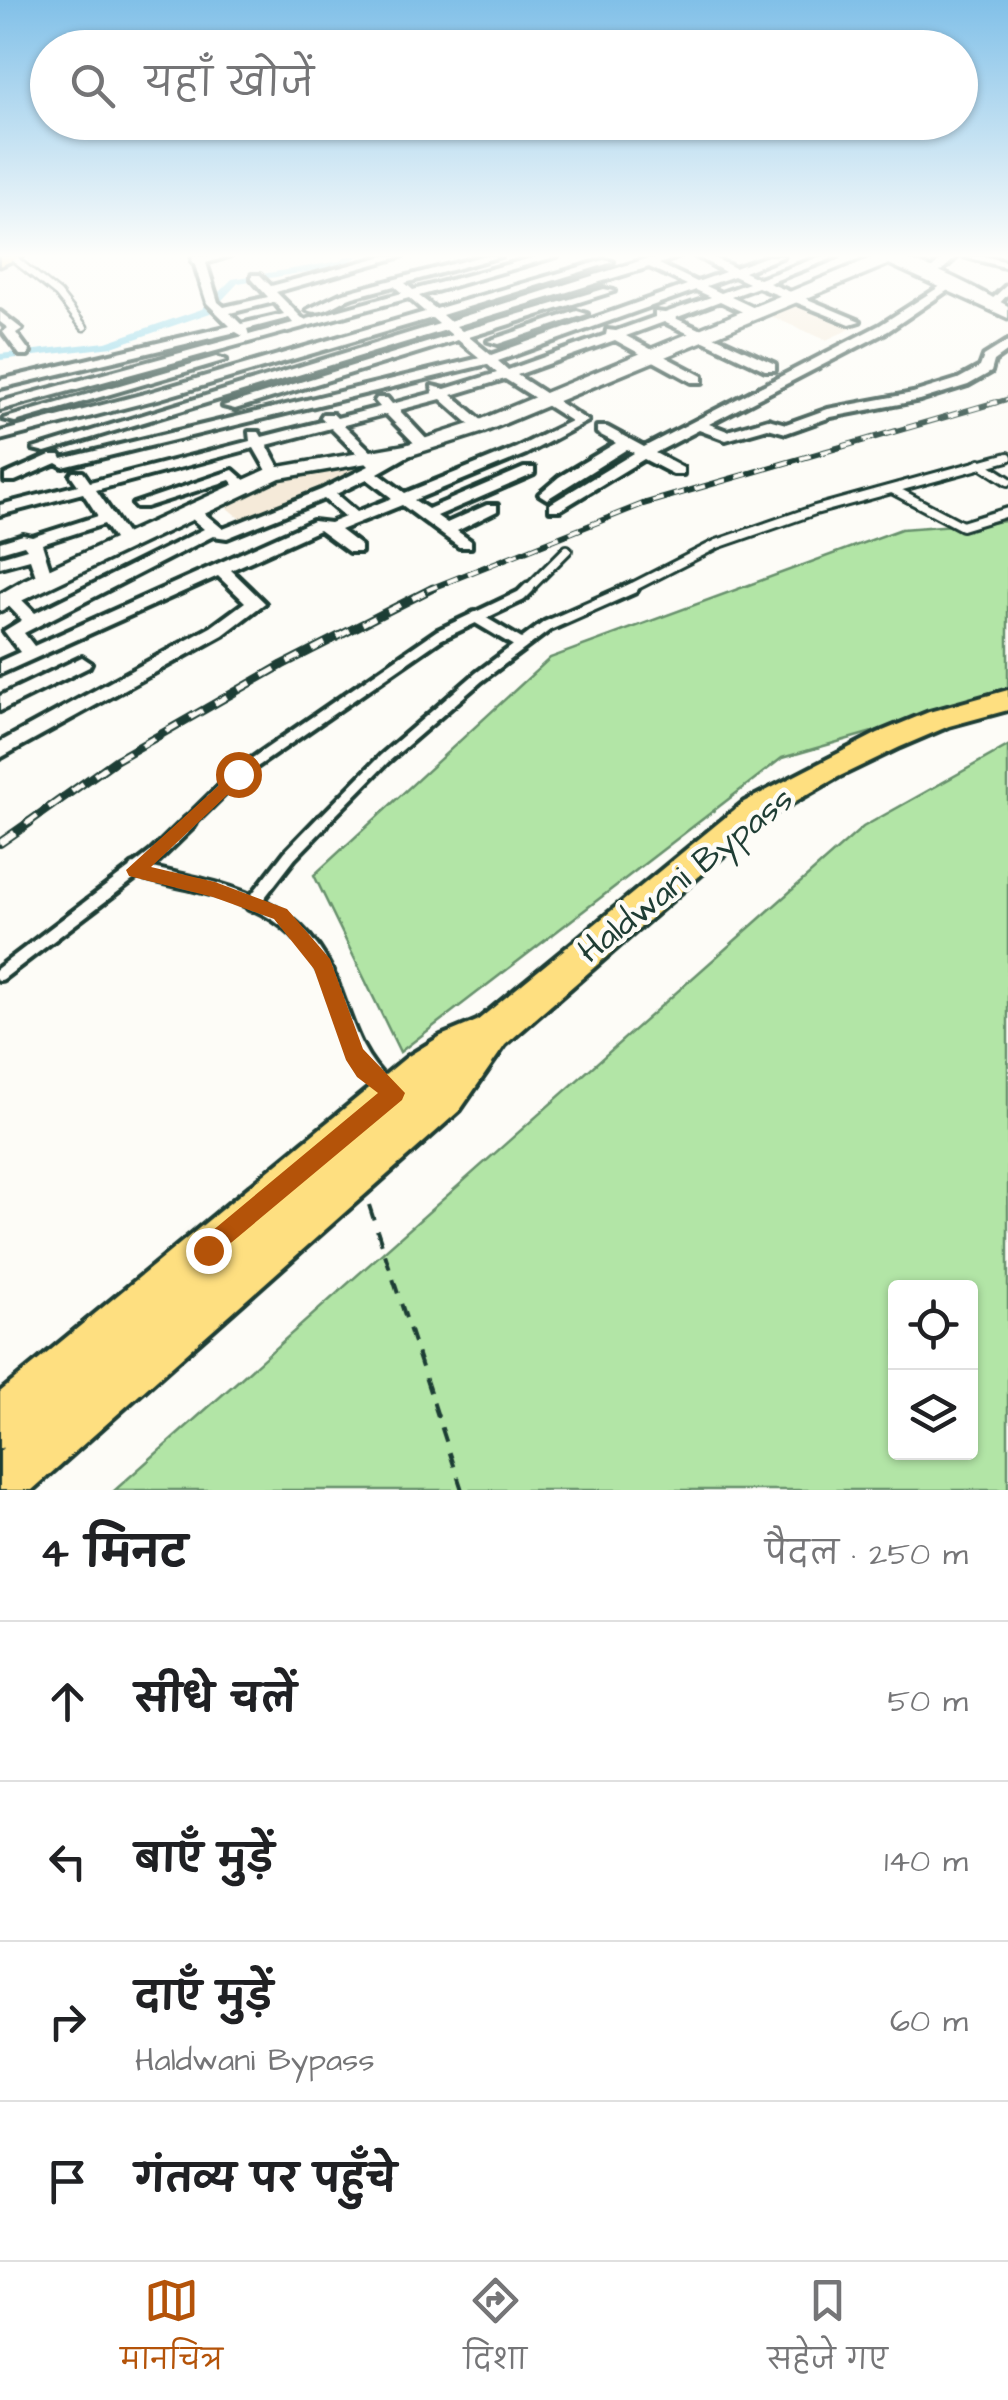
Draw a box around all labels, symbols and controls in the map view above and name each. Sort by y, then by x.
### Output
search box [30,30,978,140]
icon: search [65,58,120,113]
text: यहाँ खोजें [145,58,314,110]
route start [216,752,262,798]
street label: Haldwani Bypass [568,775,805,976]
route end [186,1228,232,1274]
map controls [888,1280,978,1460]
button: locate [888,1280,978,1370]
button: layers [888,1370,978,1460]
text: 4 मिनट [40,1525,187,1583]
text: पैदल · 250 m [765,1532,968,1577]
icon: ahead [40,1674,95,1729]
text: सीधे चलें [135,1674,296,1726]
text: 50 m [887,1679,968,1724]
icon: left [40,1834,95,1889]
text: बाएँ मुड़ें [135,1834,274,1886]
text: 140 m [884,1839,968,1884]
text: दाएँ मुड़ें [135,1972,273,2024]
icon: right [40,1994,95,2049]
text: 60 m [890,1999,968,2044]
text: Haldwani Bypass [135,2038,374,2083]
icon: arrive [40,2154,95,2209]
text: गंतव्य पर पहुँचे [135,2154,396,2206]
tab: मानचित्र [120,2273,223,2390]
tab: दिशा [463,2273,527,2390]
tab: सहेजे गए [767,2273,888,2390]

